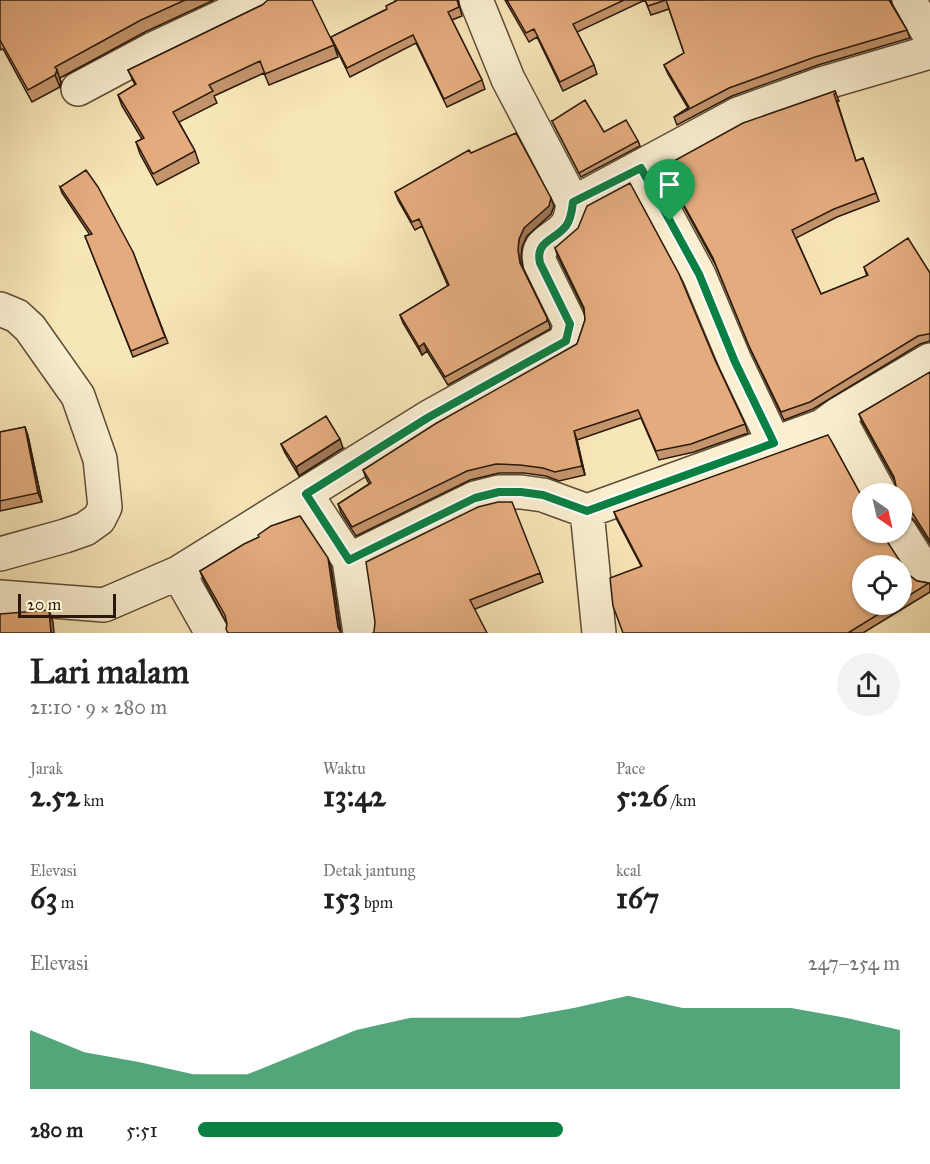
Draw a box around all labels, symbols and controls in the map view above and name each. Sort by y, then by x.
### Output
pin [644,159,695,221]
icon: arrive [653,168,686,201]
north arrow [852,483,912,543]
map controls [852,483,912,615]
button: locate [852,555,912,615]
scale bar [18,591,116,618]
text: 20 m [27,595,61,614]
text: Lari malam [30,652,189,692]
button: share [837,653,900,716]
text: 21:10 · 9 × 280 m [30,695,167,719]
text: Jarak [30,759,63,778]
text: Waktu [323,759,366,778]
text: Pace [616,759,645,778]
text: 2.52 [30,778,80,814]
text: 13:42 [323,778,386,814]
text: 5:26 [616,778,668,814]
text: km [80,791,104,810]
text: /km [668,791,696,810]
text: Elevasi [30,861,77,880]
text: Detak jantung [323,861,415,880]
text: kcal [616,861,641,880]
text: 63 [30,880,57,916]
text: 153 [323,880,361,916]
text: 167 [616,880,659,916]
text: m [57,893,74,912]
text: bpm [361,893,393,912]
text: Elevasi [30,951,89,975]
text: 247–254 m [808,951,900,975]
text: 280 m [30,1118,83,1142]
text: 5:51 [126,1118,158,1142]

